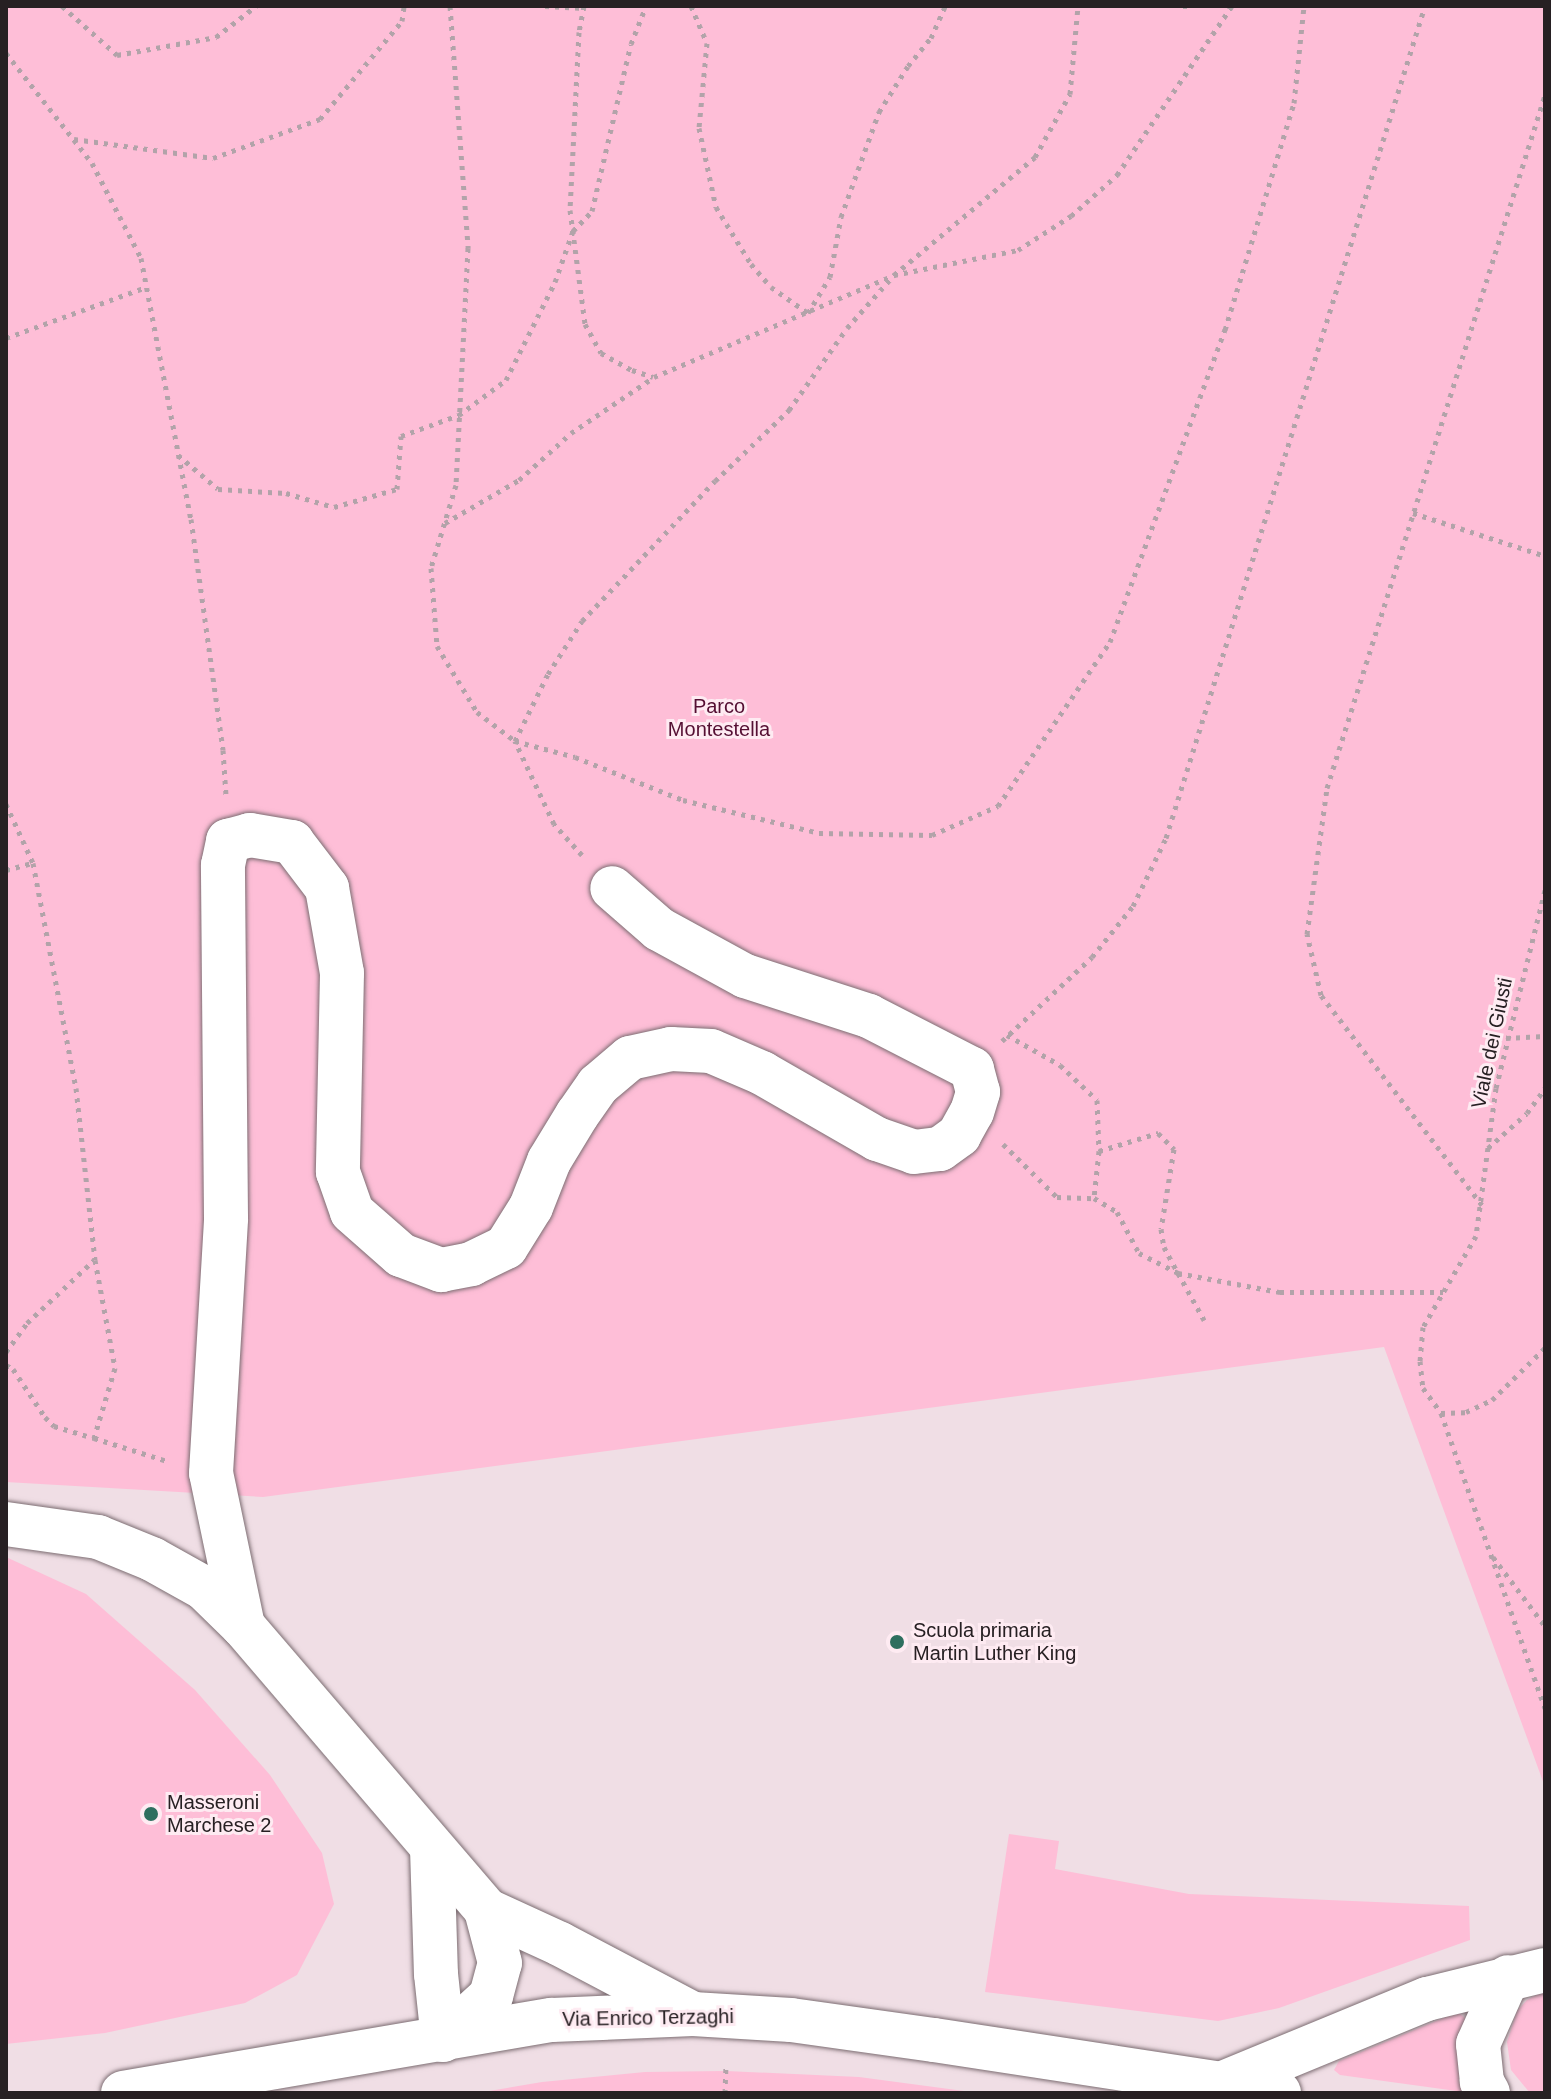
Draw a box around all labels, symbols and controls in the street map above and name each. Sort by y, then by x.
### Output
park label: Parco Montestella [668,695,770,742]
street label: Viale dei Giusti [1466,975,1518,1111]
place label: Scuola primaria Martin Luther King [913,1618,1076,1665]
marker: Scuola primaria Martin Luther King [888,1633,906,1651]
place label: Masseroni Marchese 2 [167,1790,271,1837]
marker: Masseroni Marchese 2 [142,1805,160,1823]
street label: Via Enrico Terzaghi [562,2005,734,2031]

